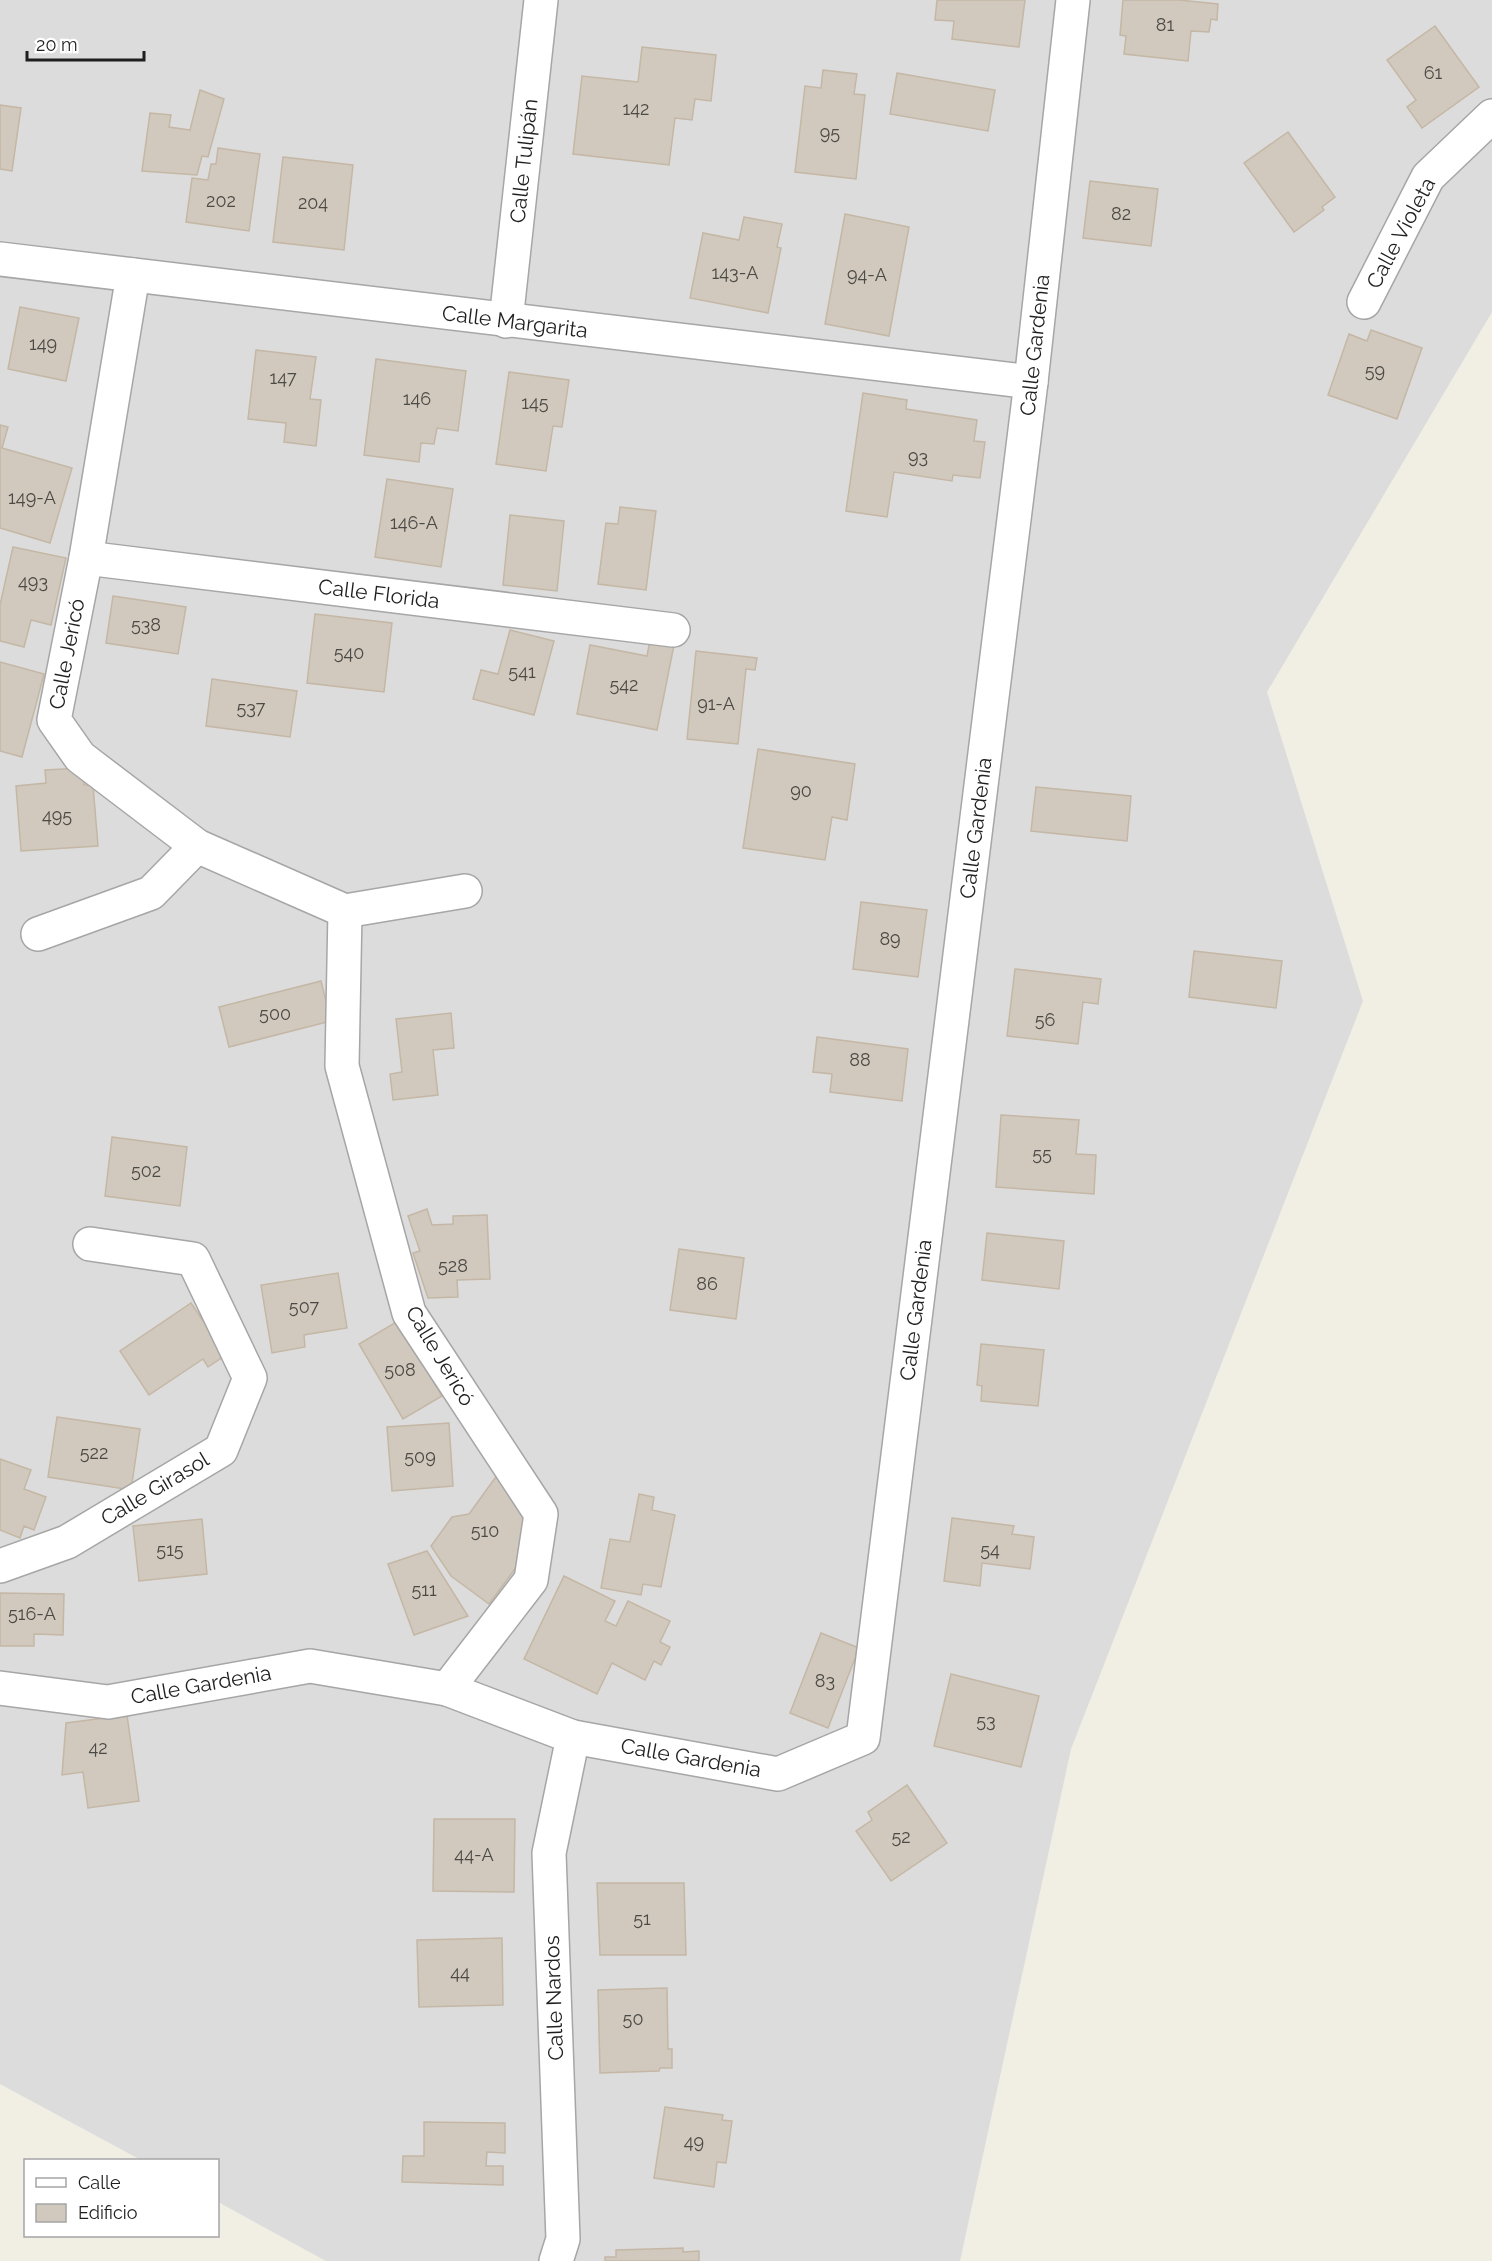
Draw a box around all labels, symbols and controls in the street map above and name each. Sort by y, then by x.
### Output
house number: 81 [1156,14,1174,35]
scale bar [27,24,144,62]
text: 20 m [36,34,78,55]
house number: 61 [1424,62,1443,83]
street label: Calle Tulipán [505,98,542,224]
house number: 142 [623,98,649,119]
house number: 95 [820,122,840,143]
street label: Calle Violeta [1361,173,1440,292]
house number: 202 [206,190,236,211]
house number: 204 [298,192,328,213]
house number: 82 [1111,203,1131,224]
house number: 143-A [712,262,758,283]
house number: 94-A [847,264,887,285]
street label: Calle Gardenia [1015,273,1054,417]
street label: Calle Margarita [441,300,589,343]
house number: 149 [29,333,57,354]
house number: 59 [1365,360,1385,381]
house number: 147 [269,367,297,388]
house number: 146 [403,388,431,409]
house number: 145 [521,392,549,413]
house number: 93 [908,446,928,467]
house number: 149-A [8,487,56,508]
house number: 146-A [390,512,438,533]
house number: 493 [18,571,48,592]
street label: Calle Florida [317,574,441,613]
street label: Calle Jericó [44,596,90,712]
house number: 538 [131,614,161,635]
house number: 540 [334,642,364,663]
house number: 541 [508,661,536,682]
house number: 542 [609,674,639,695]
house number: 91-A [697,693,735,714]
house number: 537 [237,697,266,718]
street label: Calle Gardenia [954,756,997,900]
house number: 90 [790,780,812,801]
house number: 495 [42,805,72,826]
house number: 89 [879,928,901,949]
house number: 500 [259,1003,291,1024]
house number: 56 [1035,1009,1055,1030]
house number: 88 [849,1049,871,1070]
house number: 55 [1032,1143,1052,1164]
house number: 502 [131,1160,161,1181]
street label: Calle Gardenia [894,1238,937,1382]
house number: 528 [438,1255,468,1276]
house number: 86 [696,1273,718,1294]
house number: 507 [289,1296,320,1317]
street label: Calle Jericó [401,1301,480,1410]
house number: 508 [384,1359,416,1380]
house number: 522 [80,1442,108,1463]
street label: Calle Girasol [96,1446,214,1531]
house number: 509 [404,1446,436,1467]
house number: 510 [471,1520,499,1541]
house number: 515 [156,1539,184,1560]
house number: 54 [980,1539,1000,1560]
house number: 511 [411,1579,437,1600]
house number: 516-A [8,1603,56,1624]
street label: Calle Gardenia [129,1660,273,1709]
house number: 83 [815,1670,835,1691]
house number: 53 [976,1710,996,1731]
street label: Calle Gardenia [619,1733,763,1782]
house number: 42 [88,1737,108,1758]
house number: 52 [891,1826,911,1847]
house number: 44-A [454,1844,494,1865]
house number: 51 [633,1908,651,1929]
street label: Calle Nardos [539,1935,568,2061]
house number: 44 [450,1962,470,1983]
house number: 50 [623,2008,643,2029]
house number: 49 [684,2131,704,2152]
legend [24,2159,219,2237]
text: Calle [78,2172,121,2193]
text: Edificio [78,2202,138,2223]

